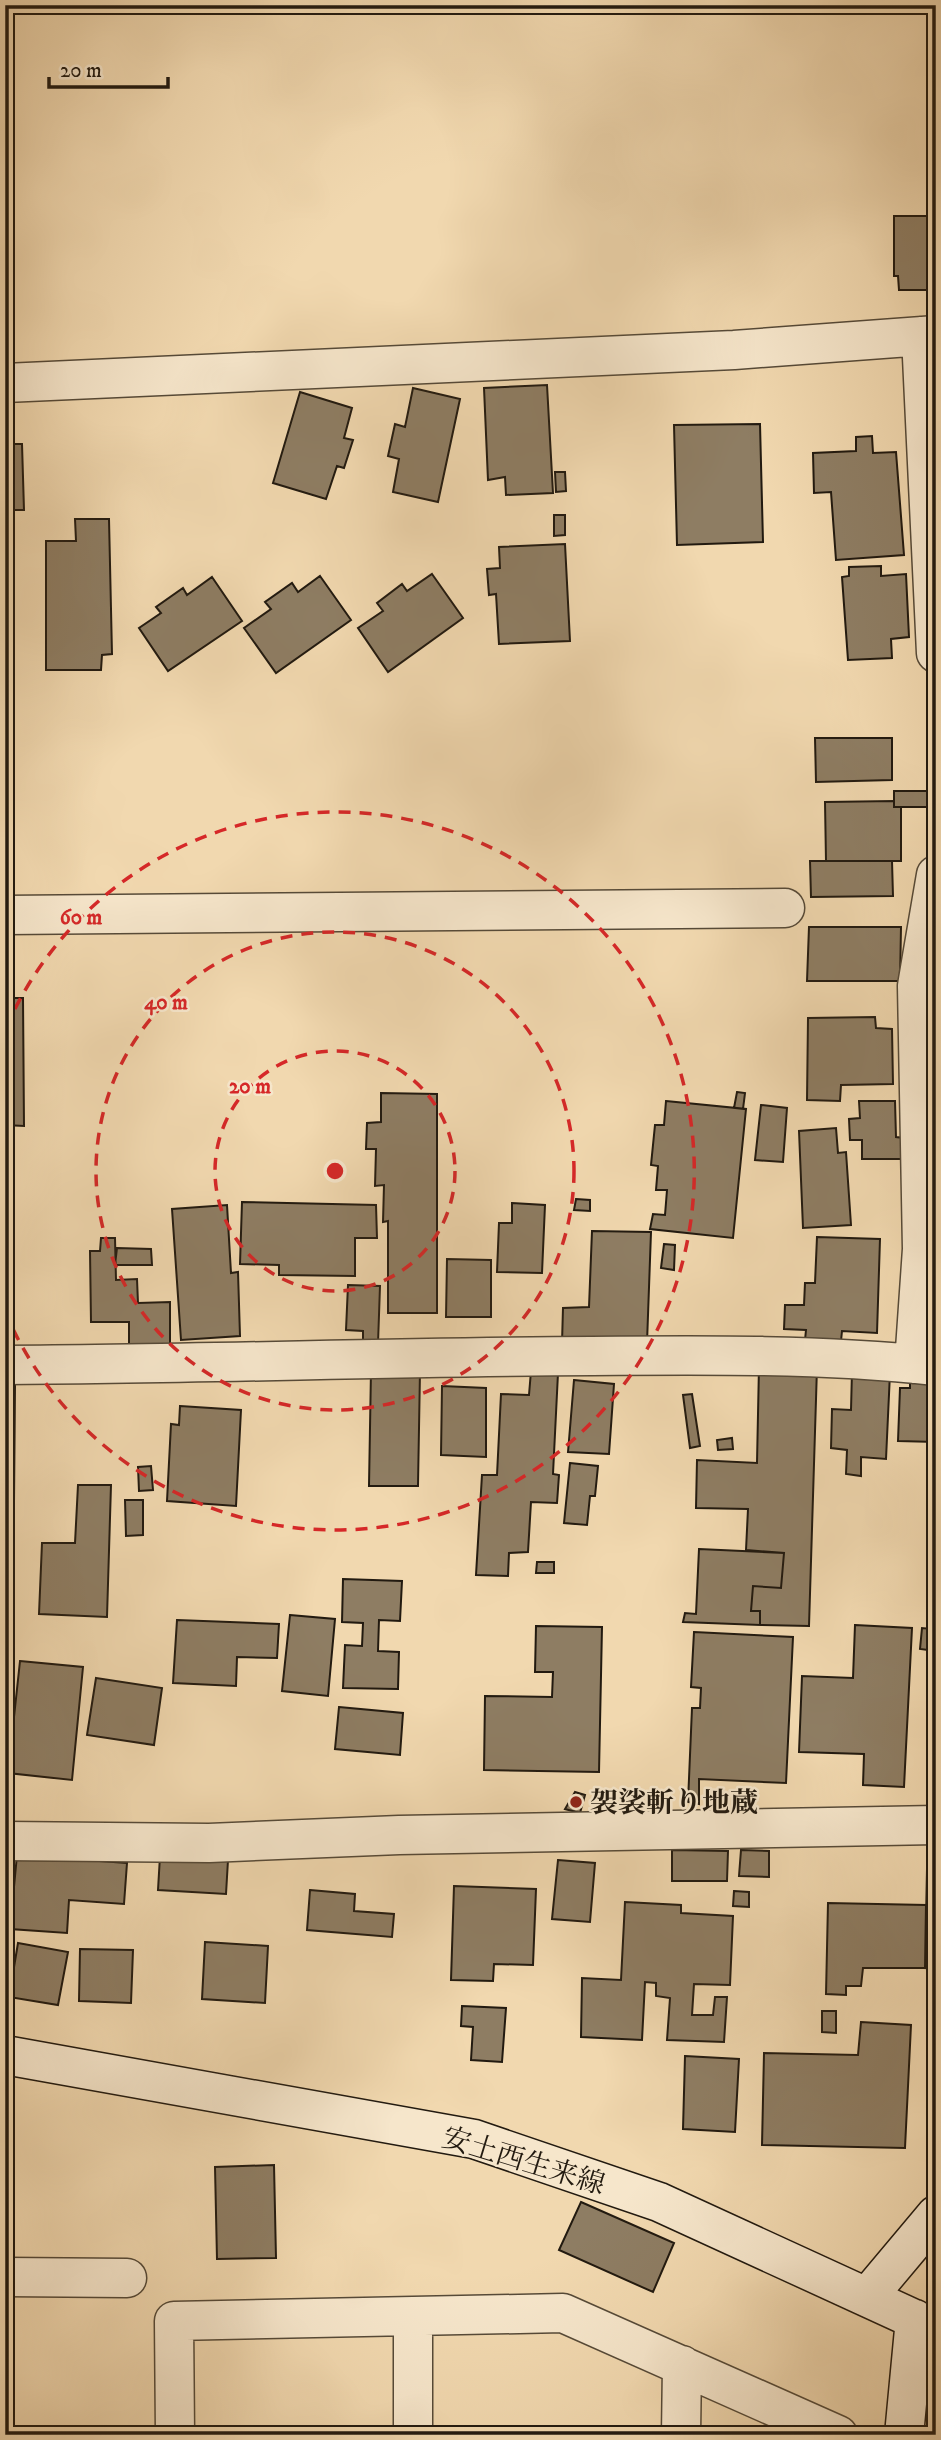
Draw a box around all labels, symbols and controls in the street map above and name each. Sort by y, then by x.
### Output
scale bar [49,46,168,90]
text: 20 m [60,58,102,84]
text: 60 m [60,905,102,931]
text: 40 m [144,990,188,1016]
text: 20 m [229,1074,271,1100]
centre of rings [323,1159,347,1183]
place label: 袈裟斬り地蔵 [590,1786,758,1821]
marker: 袈裟斬り地蔵 [568,1794,584,1810]
street label: 安土西生来線 [438,2120,609,2203]

